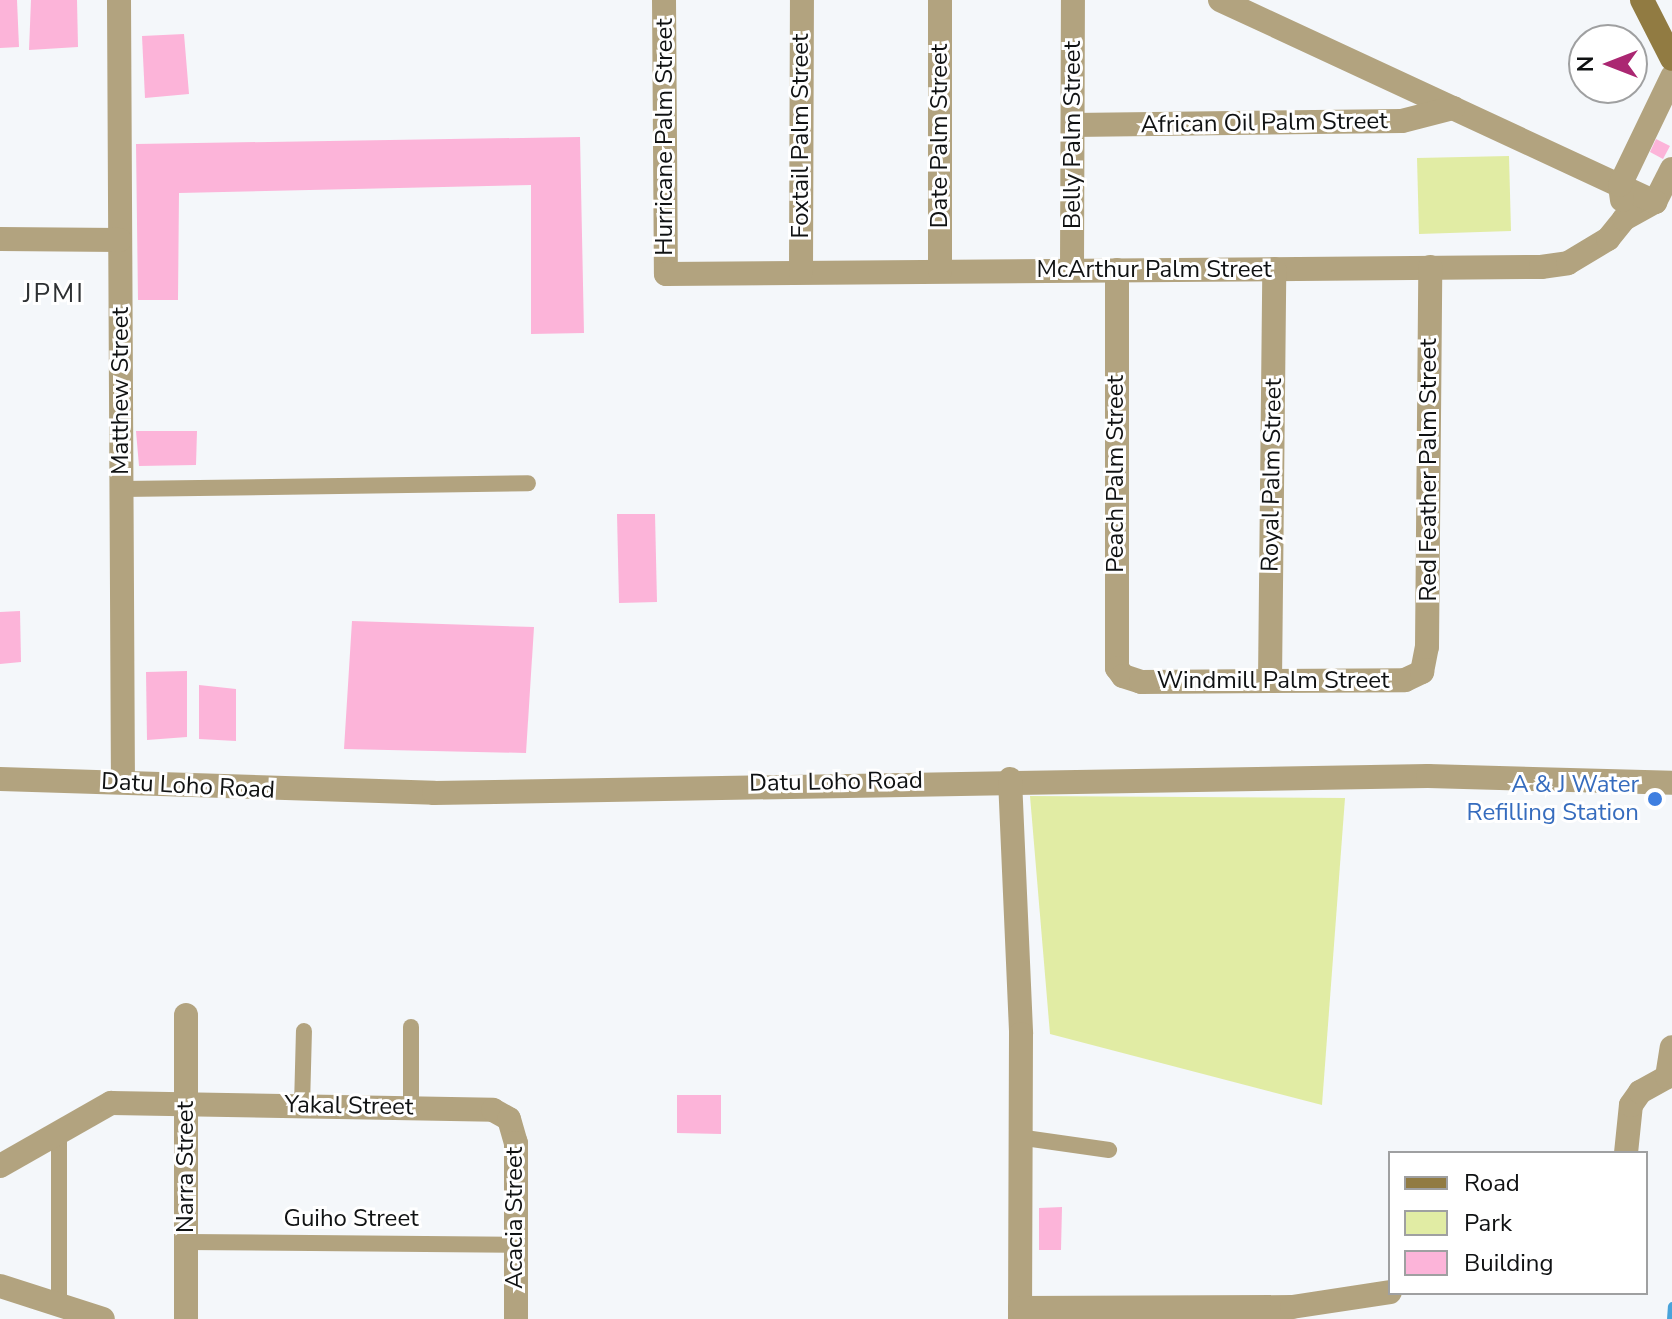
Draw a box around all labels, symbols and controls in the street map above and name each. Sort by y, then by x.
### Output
street label: Hurricane Palm Street [651,18,679,256]
north arrow [1568,24,1648,104]
street label: Foxtail Palm Street [787,34,815,238]
street label: Belly Palm Street [1059,41,1087,229]
street label: Date Palm Street [926,44,954,228]
text: N [1571,56,1601,72]
street label: African Oil Palm Street [1140,106,1388,140]
street label: McArthur Palm Street [1036,256,1272,284]
district label: JPMI [23,278,85,310]
street label: Matthew Street [107,307,135,475]
street label: Red Feather Palm Street [1415,338,1443,602]
street label: Peach Palm Street [1102,375,1130,573]
street label: Royal Palm Street [1256,378,1288,572]
street label: Windmill Palm Street [1157,667,1389,695]
street label: Datu Loho Road [749,766,923,798]
street label: Datu Loho Road [100,767,276,805]
place label: A & J Water Refilling Station [1467,771,1639,827]
marker: A & J Water Refilling Station [1646,790,1664,808]
street label: Yakal Street [284,1090,414,1122]
street label: Narra Street [172,1101,200,1233]
street label: Acacia Street [501,1147,529,1289]
legend [1388,1151,1648,1295]
text: Road [1464,1167,1520,1199]
street label: Guiho Street [283,1205,419,1233]
text: Park [1464,1207,1512,1239]
text: Building [1464,1247,1554,1279]

